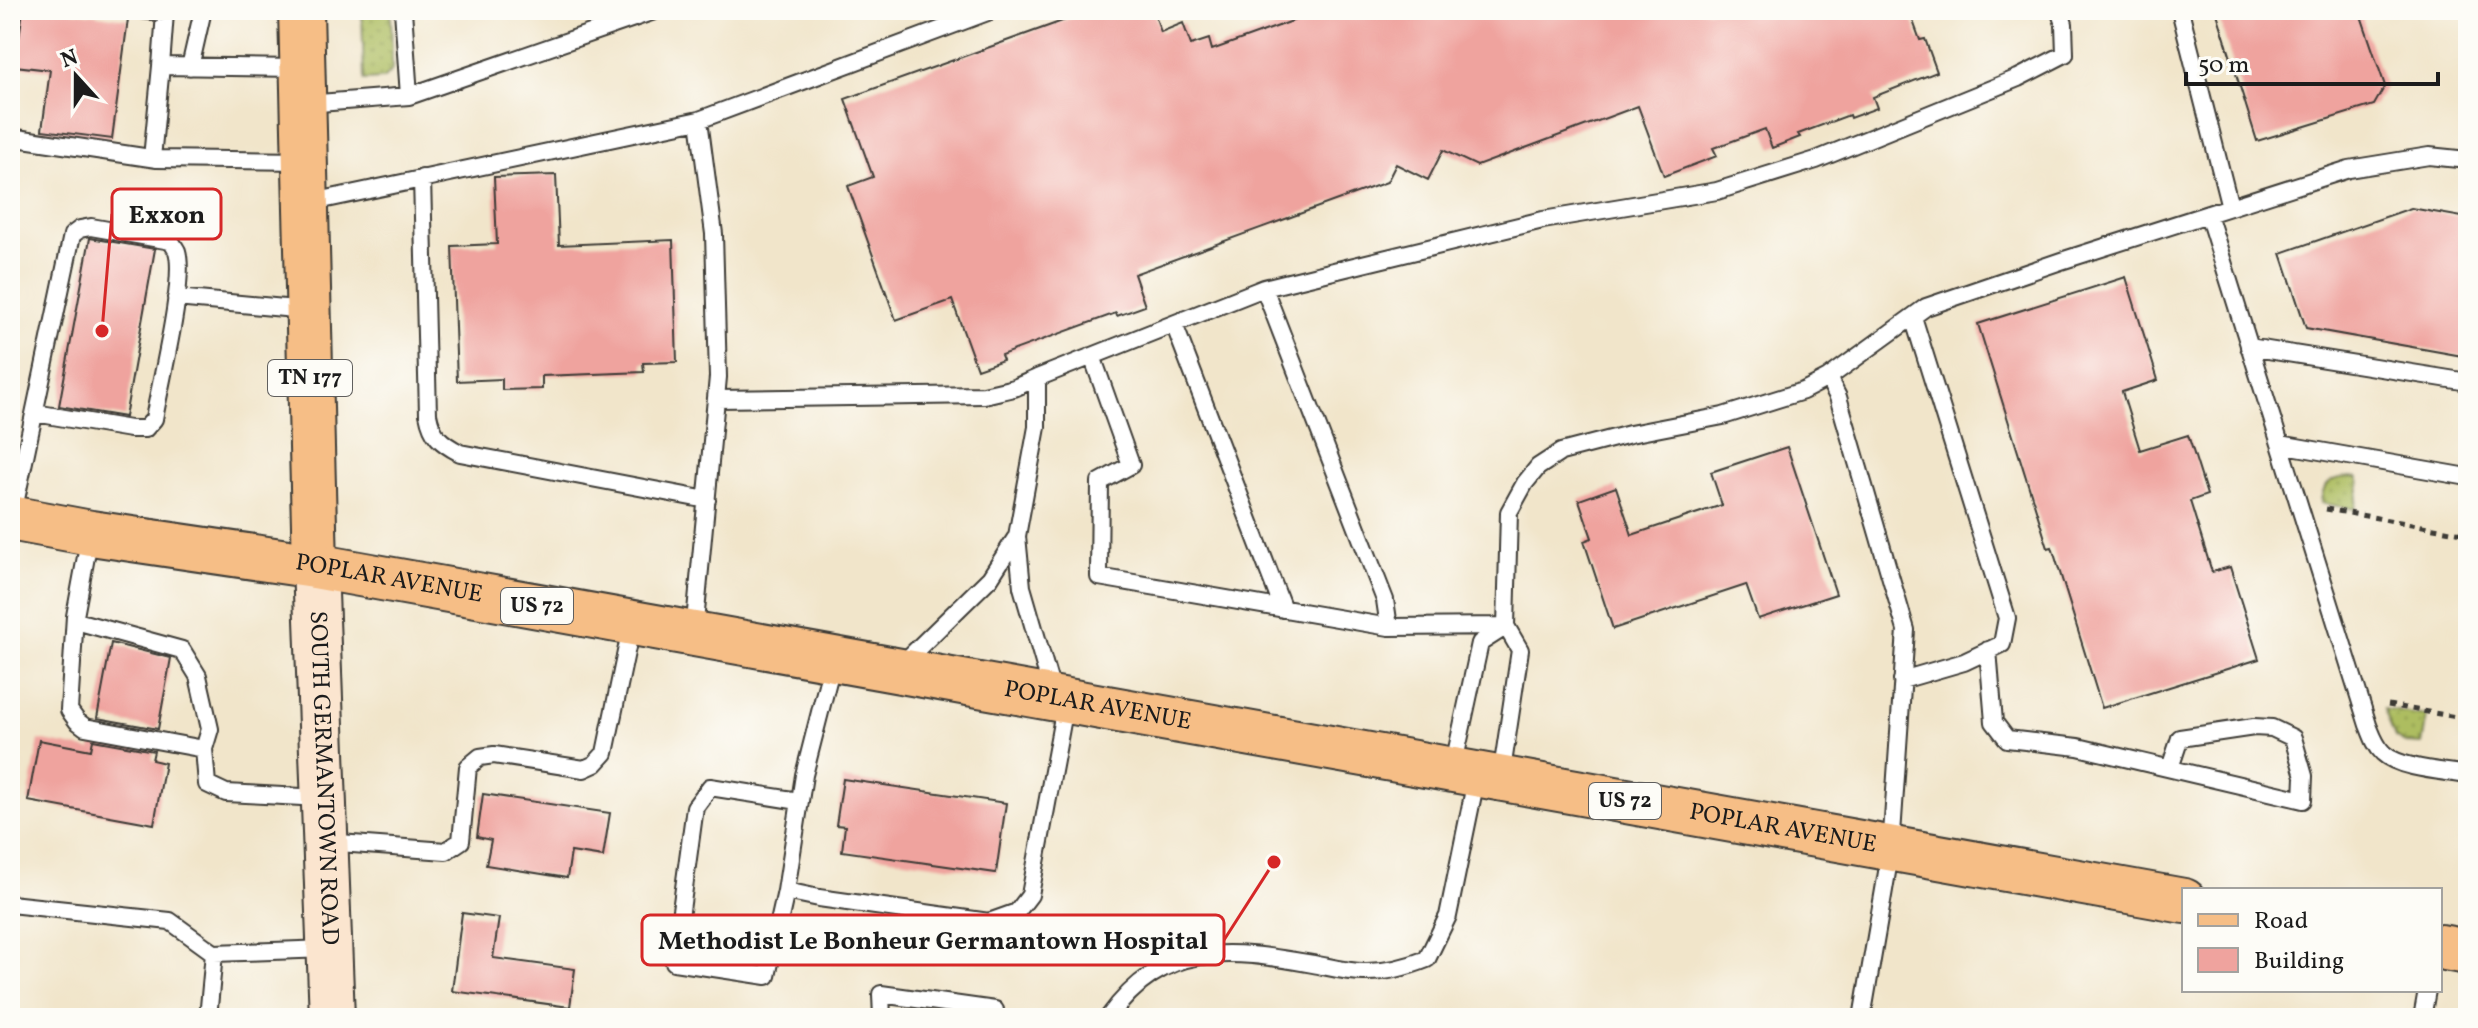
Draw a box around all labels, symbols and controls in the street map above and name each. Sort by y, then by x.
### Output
north arrow [36,36,116,116]
scale bar [2186,36,2438,86]
text: N [57,42,83,77]
text: 50 m [2198,49,2250,83]
callout: Exxon [112,189,221,239]
text: Exxon [128,198,206,234]
road number: TN 177 [268,360,352,396]
street label: POPLAR AVENUE [293,546,485,613]
road number: US 72 [501,588,573,624]
street label: SOUTH GERMANTOWN ROAD [300,610,346,946]
street label: POPLAR AVENUE [1001,673,1194,740]
road number: US 72 [1589,783,1661,819]
street label: POPLAR AVENUE [1686,796,1879,863]
legend [2182,888,2442,992]
text: Road [2254,905,2308,939]
callout: Methodist Le Bonheur Germantown Hospital [642,915,1224,965]
text: Methodist Le Bonheur Germantown Hospital [658,924,1208,960]
text: Building [2254,945,2344,979]

